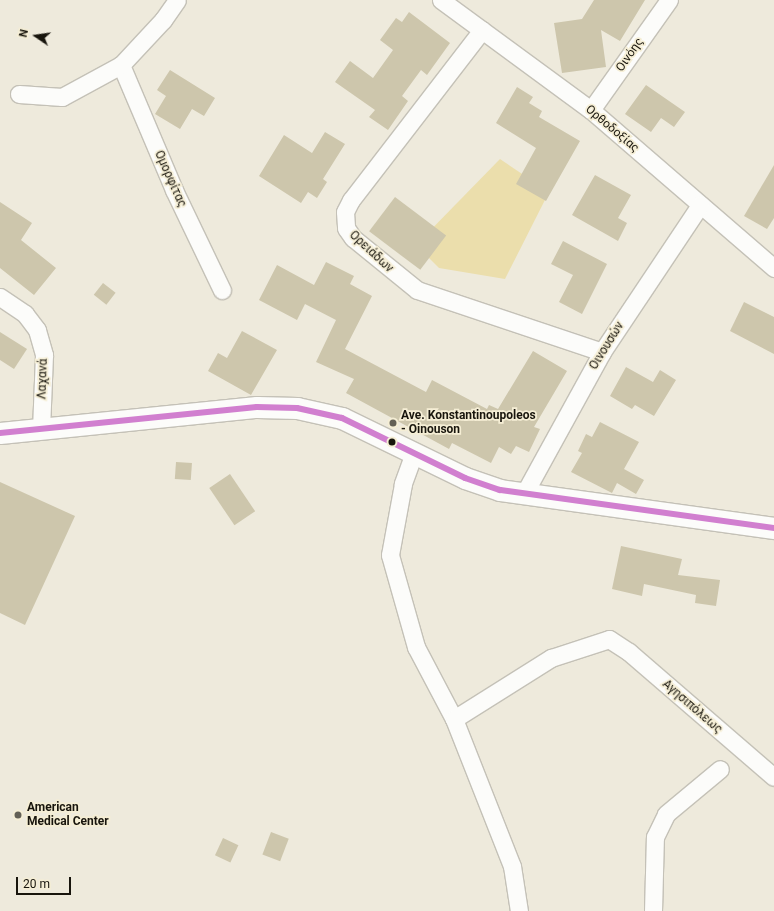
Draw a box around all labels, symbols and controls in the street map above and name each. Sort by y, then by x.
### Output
north arrow [16,16,56,56]
text: N [17,28,31,38]
street label: Οινόης [613,35,647,75]
street label: Ορθοδοξίας [582,102,642,156]
street label: Ομορφίτας [151,148,189,210]
street label: Ορειάδων [346,228,396,276]
street label: Οινουσών [587,319,627,373]
street label: Λαχανά [35,358,51,400]
place label: Ave. Konstantinoupoleos - Oinouson [401,409,536,437]
marker: Ave. Konstantinoupoleos - Oinouson [388,418,398,428]
unlabelled marker [387,437,397,447]
street label: Αγησιπόλεως [659,677,725,737]
place label: American Medical Center [27,801,109,829]
marker: American Medical Center [12,809,24,821]
scale bar [18,869,73,895]
text: 20 m [23,877,50,891]

